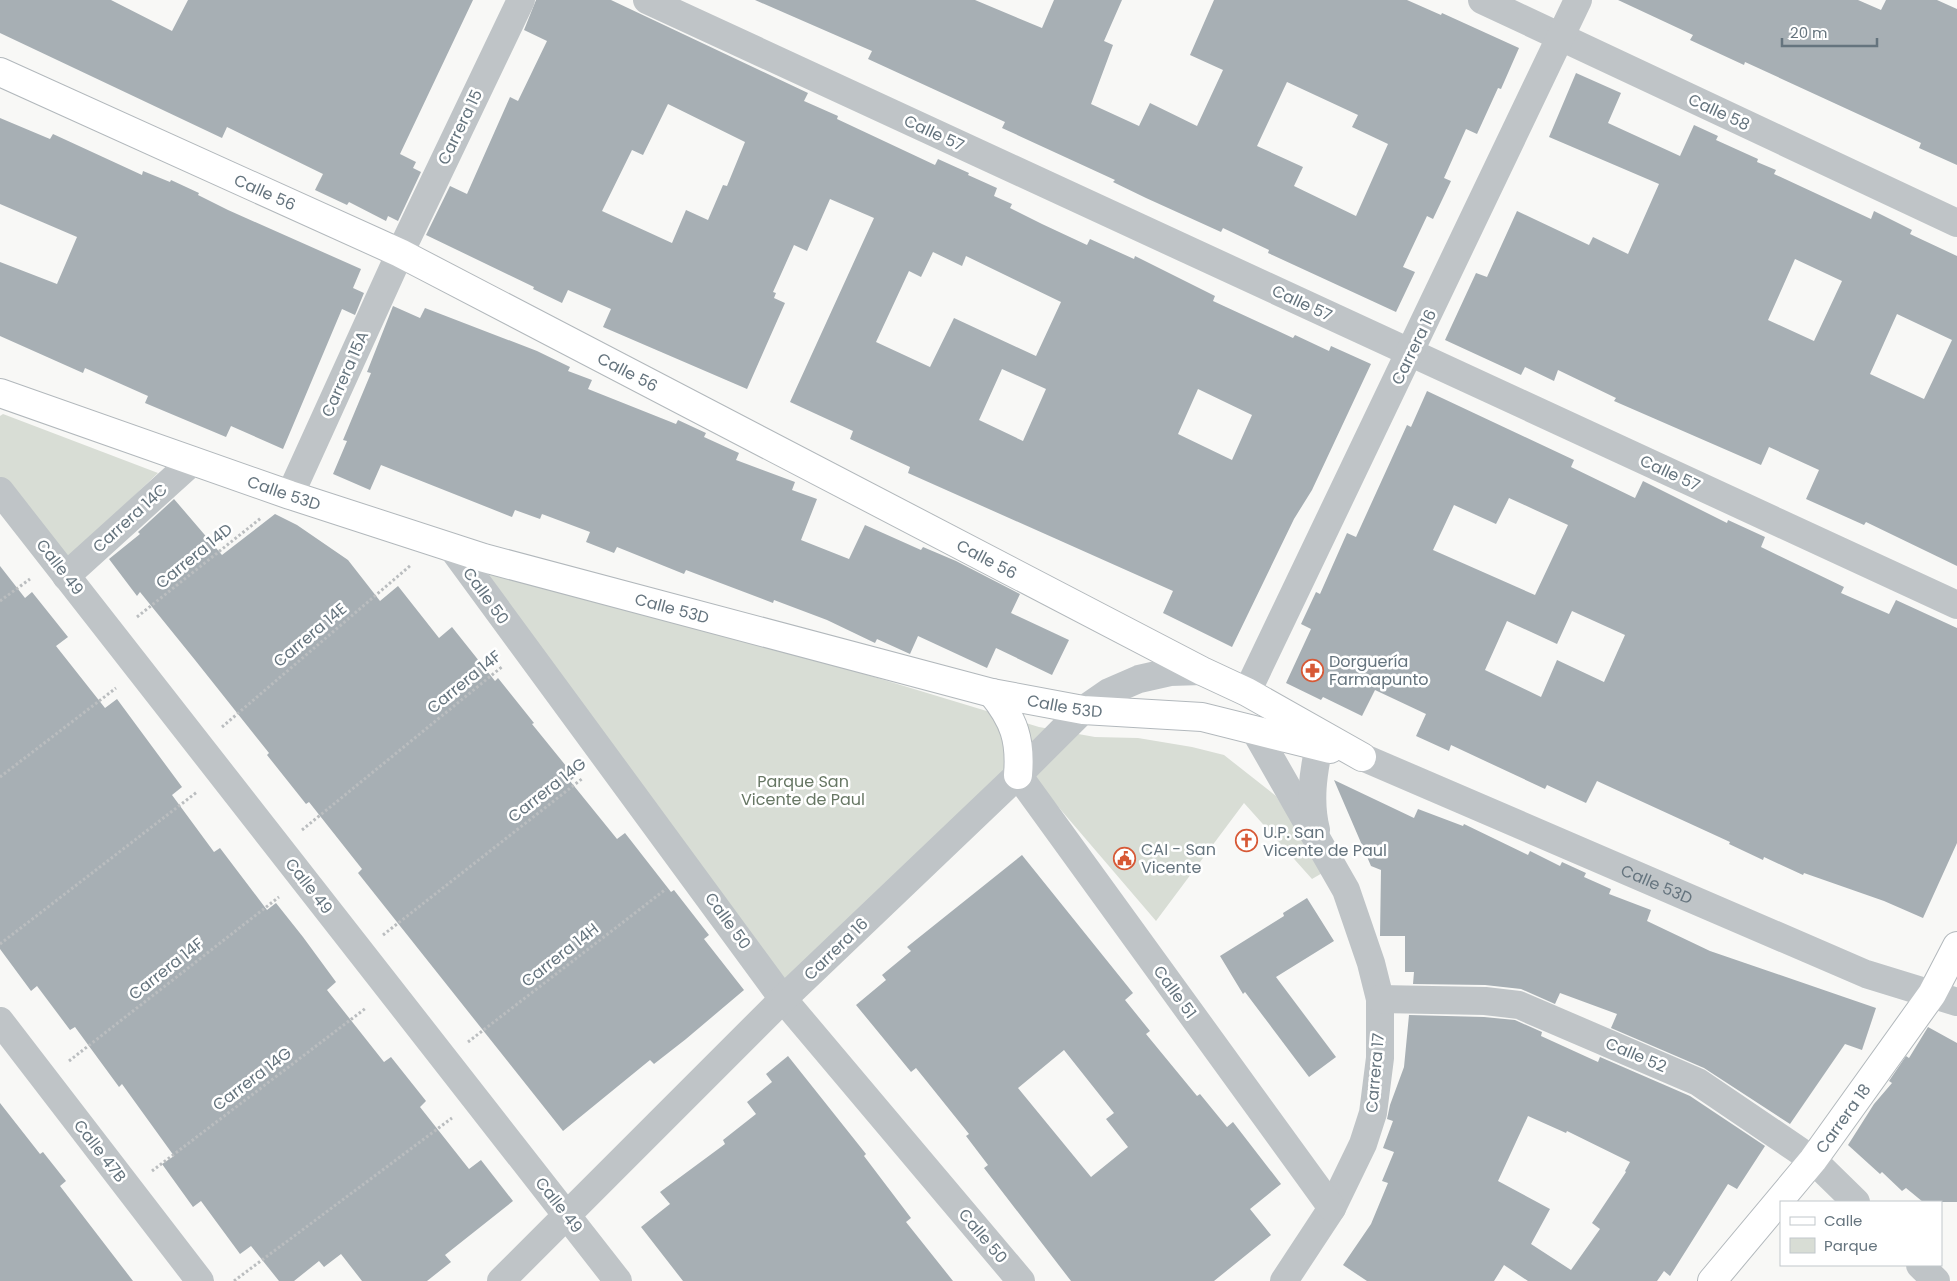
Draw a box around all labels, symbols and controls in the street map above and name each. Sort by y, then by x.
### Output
scale bar [1782,15,1877,47]
text: 20 m [1790,22,1828,43]
street label: Carrera 15 [432,85,488,169]
street label: Calle 58 [1685,88,1753,136]
street label: Calle 57 [900,109,968,157]
street label: Calle 56 [231,168,300,216]
street label: Calle 57 [1268,279,1336,327]
street label: Carrera 16 [1386,305,1442,389]
street label: Carrera 15A [316,327,374,421]
street label: Calle 56 [594,346,662,397]
street label: Calle 57 [1636,449,1704,497]
street label: Calle 53D [244,469,324,516]
street label: Carrera 14C [88,478,172,558]
street label: Carrera 14D [151,518,237,594]
street label: Calle 49 [31,534,89,600]
street label: Calle 56 [953,534,1021,584]
street label: Calle 50 [457,563,515,629]
street label: Calle 53D [632,587,712,629]
street label: Carrera 14E [268,597,352,673]
street label: Carrera 14F [422,645,506,719]
place label: Dorguería Farmapunto [1329,650,1429,691]
pharmacy icon: Dorguería Farmapunto [1301,658,1325,682]
street label: Calle 53D [1025,688,1103,723]
street label: Carrera 14G [503,752,591,828]
park label: Parque San Vicente de Paul [741,770,865,811]
place label: U.P. San Vicente de Paul [1263,821,1387,862]
church icon: U.P. San Vicente de Paul [1235,829,1259,853]
place label: CAI - San Vicente [1141,838,1216,879]
public building icon: CAI - San Vicente [1113,846,1137,870]
street label: Calle 49 [280,853,338,919]
street label: Calle 53D [1617,858,1696,910]
street label: Calle 50 [699,888,757,954]
street label: Carrera 16 [799,912,873,986]
street label: Carrera 14H [517,918,603,992]
street label: Carrera 14F [124,932,208,1006]
street label: Calle 51 [1148,961,1202,1023]
street label: Carrera 17 [1360,1032,1390,1114]
street label: Calle 52 [1602,1032,1670,1078]
street label: Carrera 14G [208,1042,296,1116]
street label: Carrera 18 [1810,1078,1876,1158]
street label: Calle 47B [68,1115,132,1187]
street label: Calle 49 [530,1172,588,1238]
legend [1780,1201,1942,1266]
street label: Calle 50 [953,1204,1013,1268]
text: Calle [1824,1210,1862,1231]
text: Parque [1824,1235,1877,1256]

